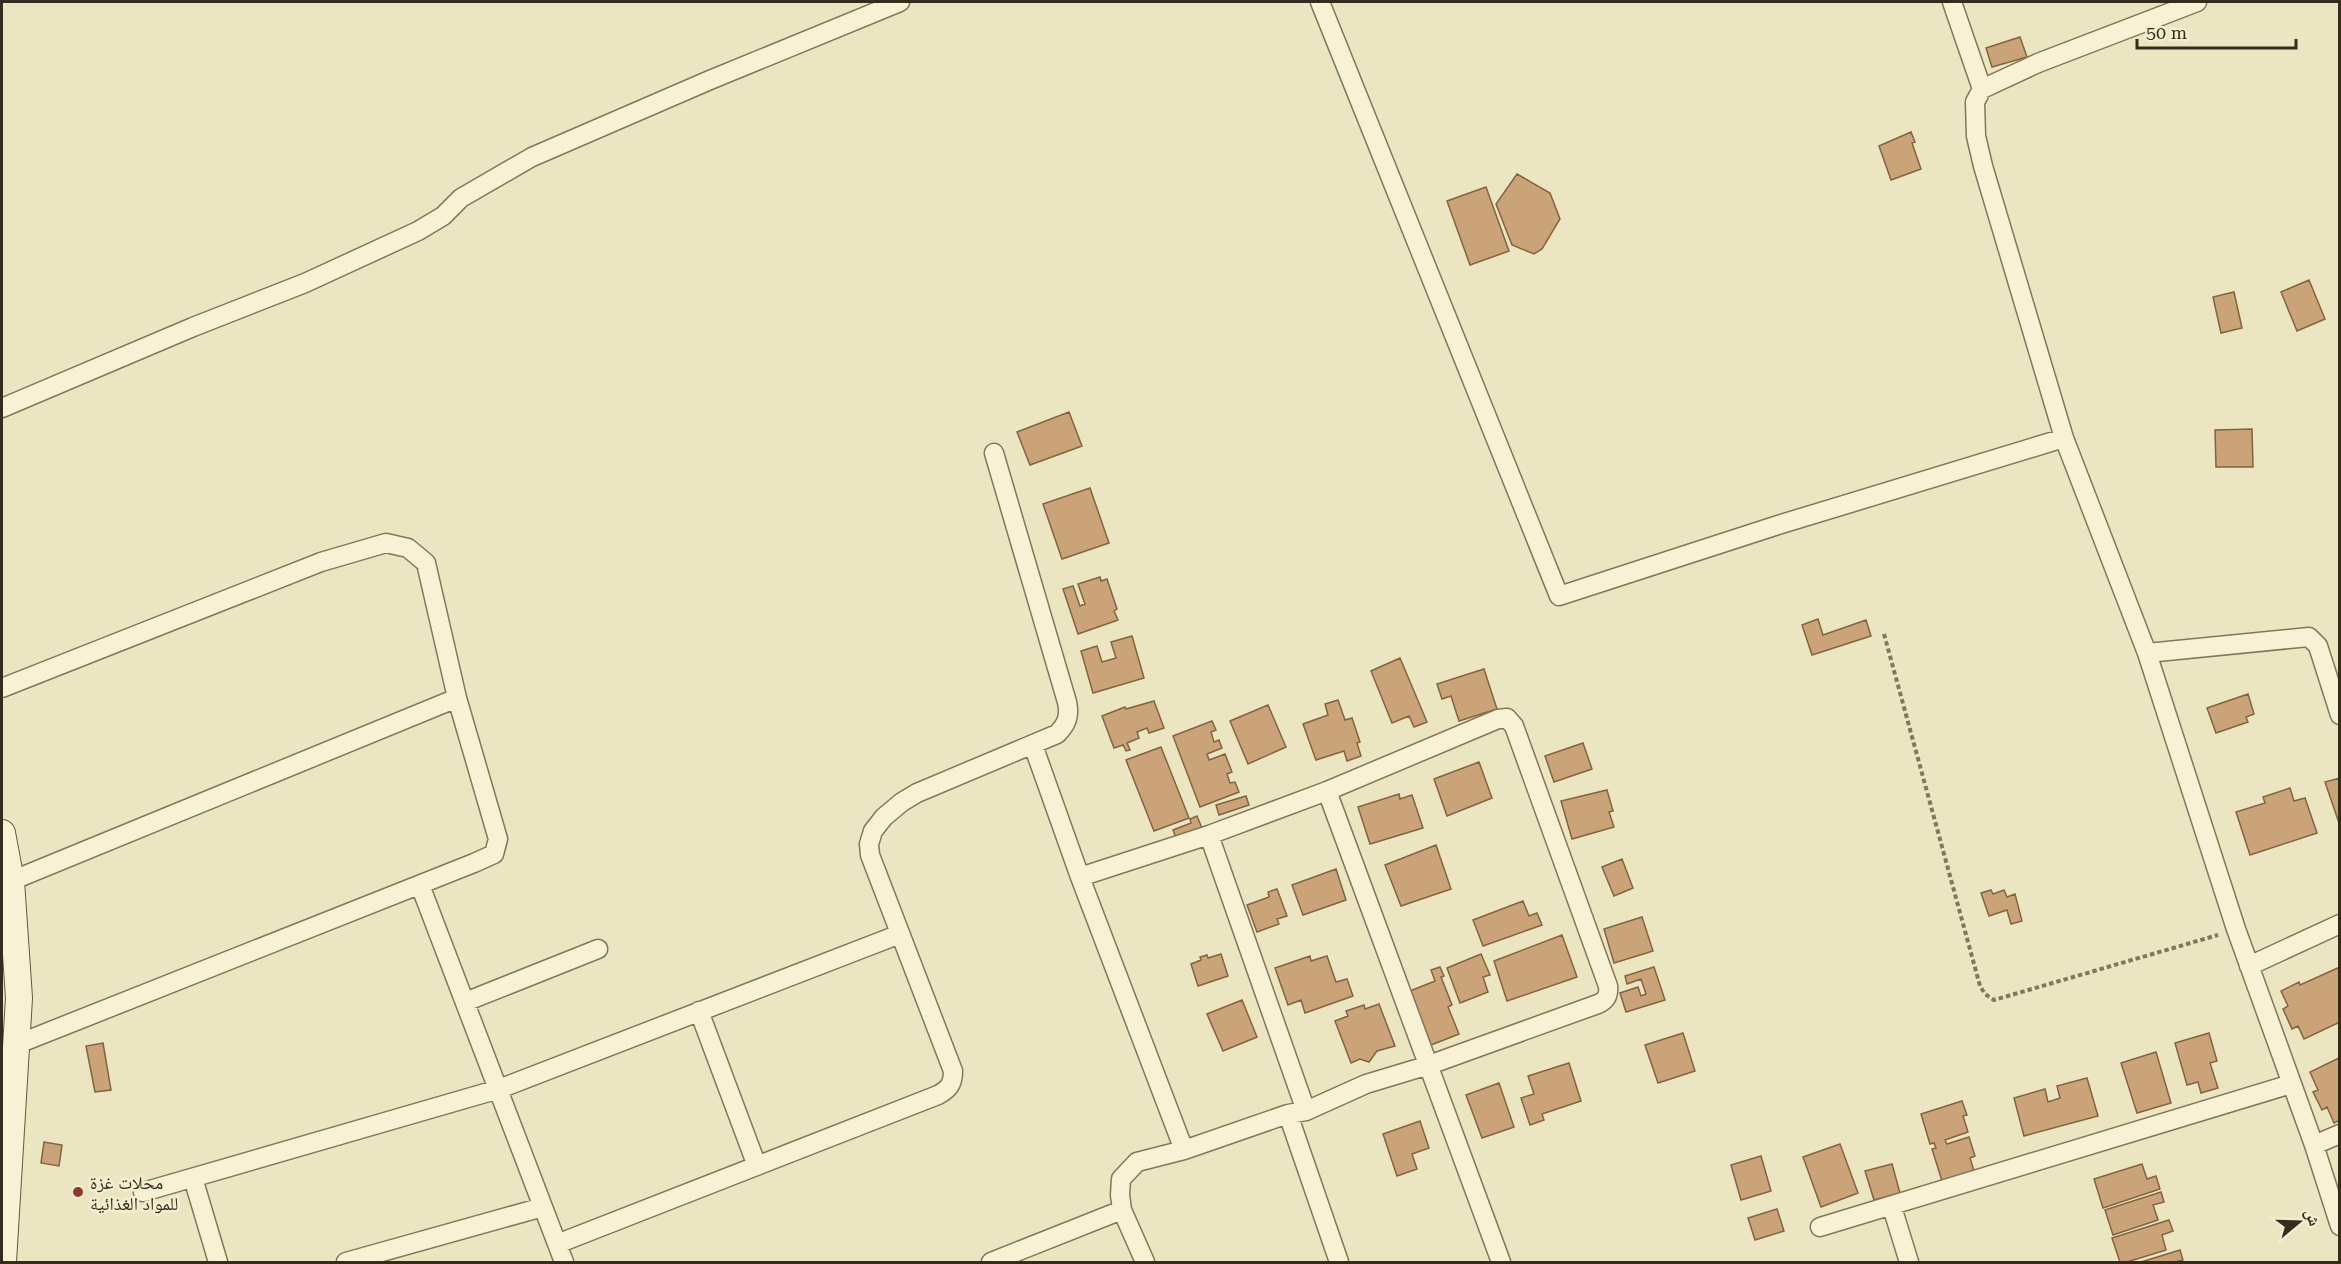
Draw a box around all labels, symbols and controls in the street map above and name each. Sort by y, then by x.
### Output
scale bar [2137,12,2296,50]
text: 50 m [2146,22,2187,43]
place label: محلات غزة للمواد الغذائية [90,1172,178,1214]
marker: محلات غزة للمواد الغذائية [71,1185,85,1199]
north arrow [2269,1192,2329,1252]
text: ش [2301,1206,2324,1228]

